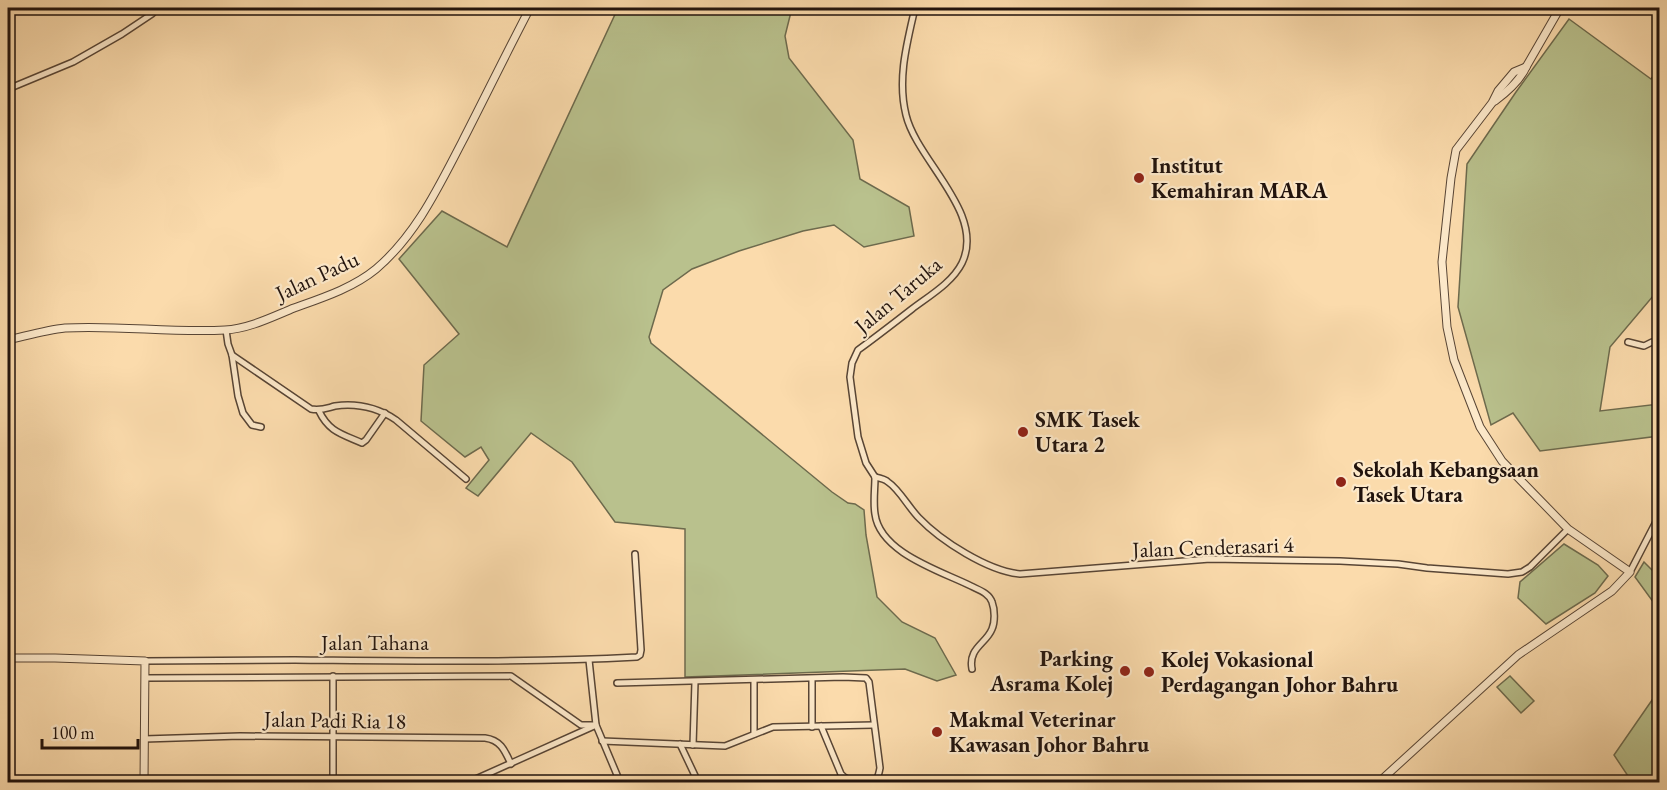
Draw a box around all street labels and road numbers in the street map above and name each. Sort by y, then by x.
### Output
street label: Jalan Padu [269,244,364,309]
street label: Jalan Taruka [847,250,948,341]
street label: Jalan Cenderasari 4 [1130,530,1295,564]
street label: Jalan Tahana [319,628,429,657]
street label: Jalan Padi Ria 18 [262,704,406,736]

